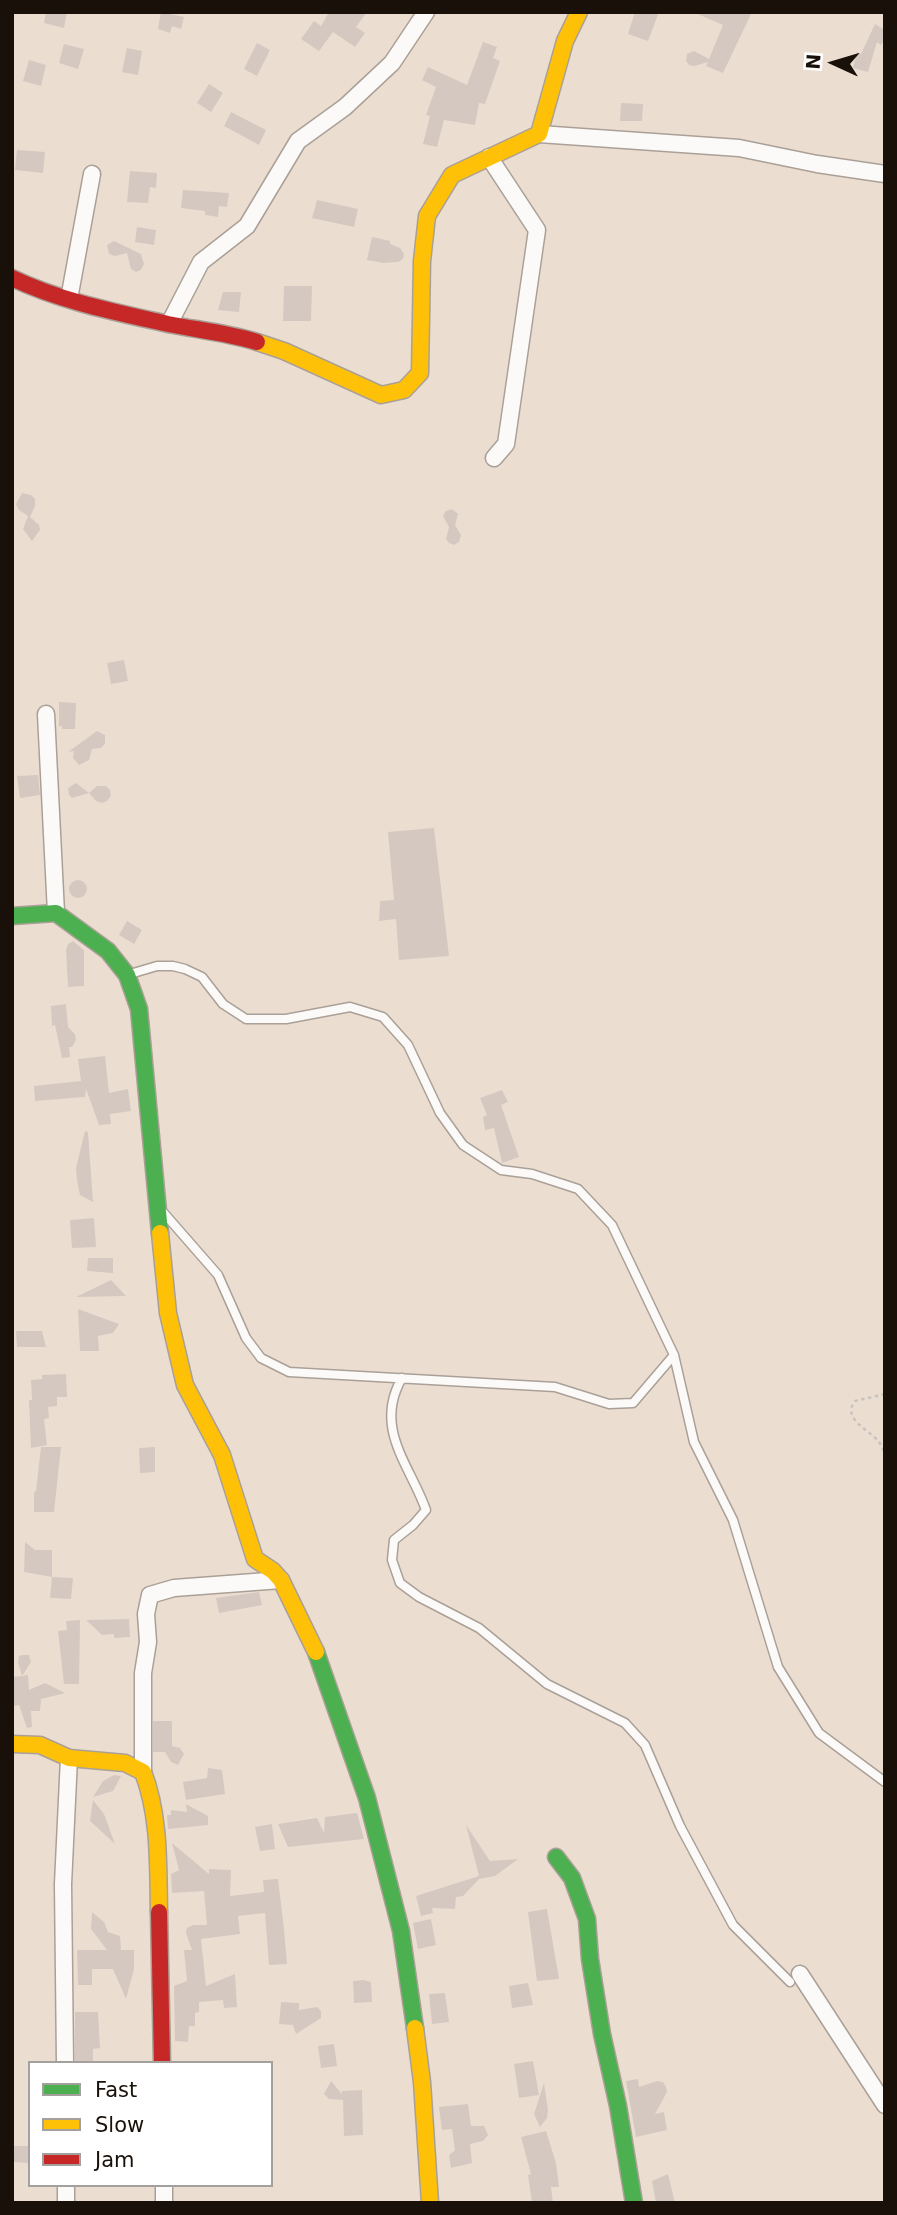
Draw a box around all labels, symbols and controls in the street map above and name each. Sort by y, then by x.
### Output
north arrow [799,28,869,98]
text: N [802,53,825,70]
legend [28,2061,273,2187]
text: Fast [95,2078,137,2102]
text: Slow [95,2113,144,2137]
text: Jam [95,2148,135,2172]

